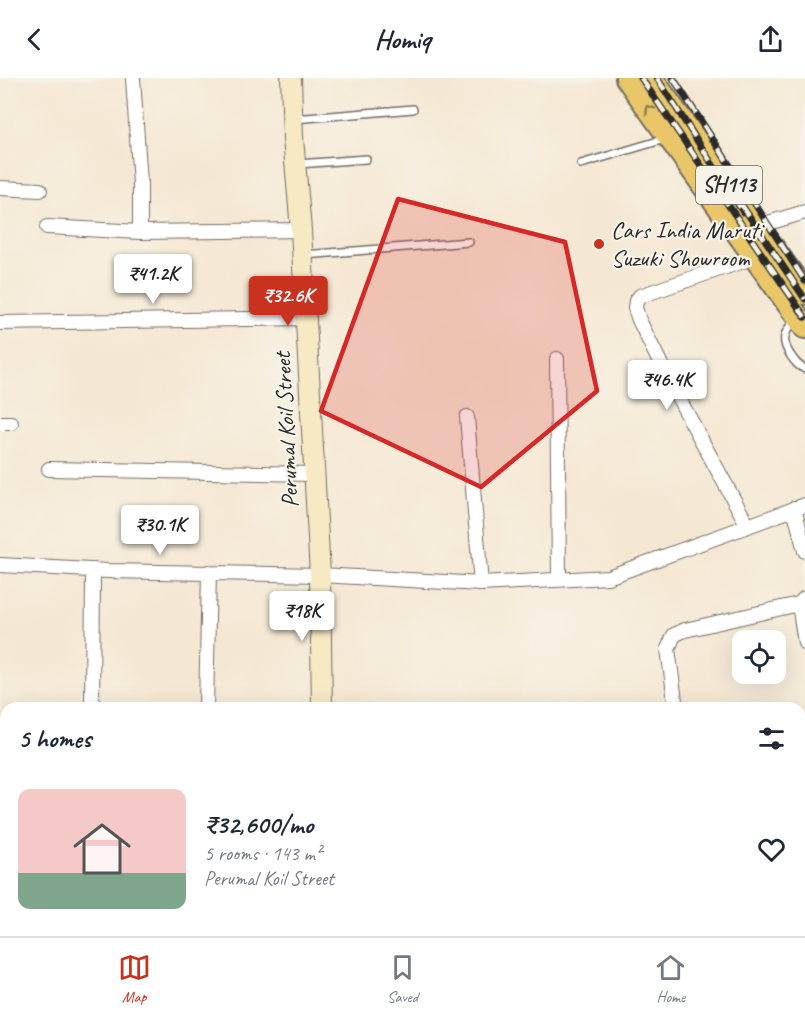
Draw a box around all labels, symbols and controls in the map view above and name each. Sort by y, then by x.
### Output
text: Homiq [374,22,431,56]
icon: back [18,23,51,56]
icon: share [754,23,787,56]
one-way arrow [645,104,656,115]
road number: SH113 [696,166,762,204]
place label: Cars India Maruti Suzuki Showroom [611,215,765,273]
marker: Cars India Maruti Suzuki Showroom [592,237,606,251]
pin: ₹41.2K [104,254,202,305]
text: ₹41.2K [128,261,178,286]
pin: ₹32.6K [239,276,337,327]
text: ₹32.6K [263,283,313,308]
street label: Perumal Koil Street [267,349,305,509]
pin: ₹46.4K [618,360,716,411]
text: ₹46.4K [642,367,692,392]
pin: ₹30.1K [111,505,209,556]
text: ₹30.1K [135,512,185,537]
pin: ₹18K [266,591,338,642]
text: ₹18K [283,598,321,623]
map controls [732,630,786,684]
button: locate [732,630,786,684]
text: 5 homes [18,722,91,755]
icon: filters [755,722,788,755]
text: ₹32,600/mo [204,808,313,841]
icon: home [66,813,138,885]
icon: heart [755,833,788,866]
text: 5 rooms · 143 m² [204,841,321,866]
text: Perumal Koil Street [204,866,334,891]
tab: Map [118,951,151,1007]
tab: Saved [386,951,419,1007]
tab: Home [654,951,687,1007]

